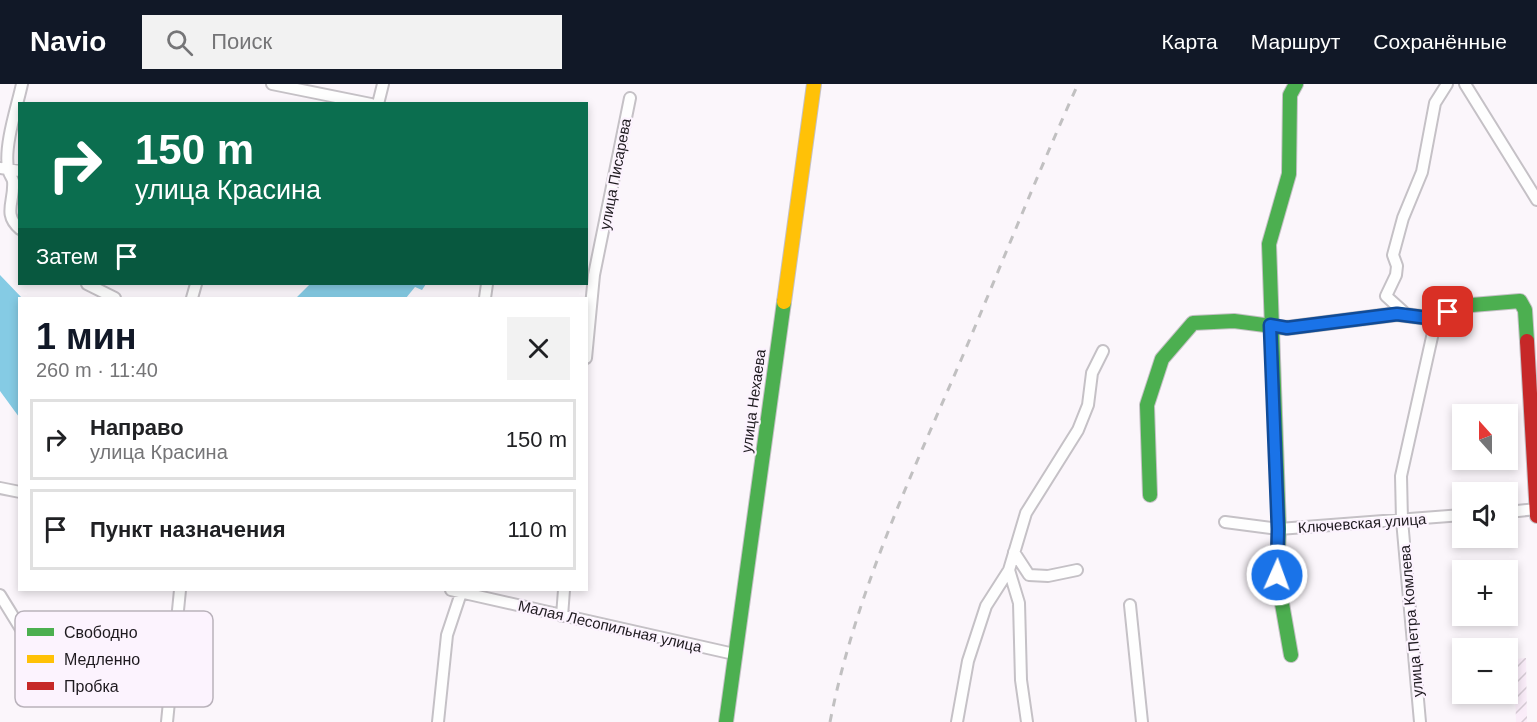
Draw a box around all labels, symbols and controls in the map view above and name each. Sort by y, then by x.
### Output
search box [142,15,562,69]
text: Navio [30,26,106,57]
icon: search [163,26,196,59]
text: Поиск [211,29,272,54]
text: Карта [1162,30,1218,53]
text: Маршрут [1251,30,1340,53]
text: Сохранённые [1373,30,1507,53]
street label: улица Писарева [596,116,634,231]
icon: right [36,126,114,204]
text: 150 m [135,126,254,173]
text: улица Красина [135,175,321,205]
icon: arrive [110,240,143,273]
text: Затем [36,244,98,269]
pin [1422,286,1473,337]
icon: arrive [1431,295,1464,328]
text: 1 мин [36,316,137,357]
button: close [507,317,570,380]
street label: улица Нехаева [737,347,769,454]
text: 260 m · 11:40 [36,359,158,381]
north arrow [1452,404,1518,470]
map controls [1452,404,1518,704]
text: Направо [90,415,184,440]
icon: right [39,423,72,456]
text: 150 m [506,427,567,452]
text: улица Красина [90,441,228,463]
button: sound [1452,482,1518,548]
street label: Ключевская улица [1297,510,1427,536]
icon: arrive [39,513,72,546]
text: Пункт назначения [90,517,286,542]
text: 110 m [507,517,567,542]
position arrow [1245,543,1309,607]
street label: улица Петра Комлева [1396,544,1426,698]
button: + [1452,560,1518,626]
street label: Малая Лесопильная улица [517,597,704,656]
legend [15,611,213,707]
text: Свободно [64,624,138,641]
button: − [1452,638,1518,704]
text: Медленно [64,651,140,668]
text: Пробка [64,678,119,695]

